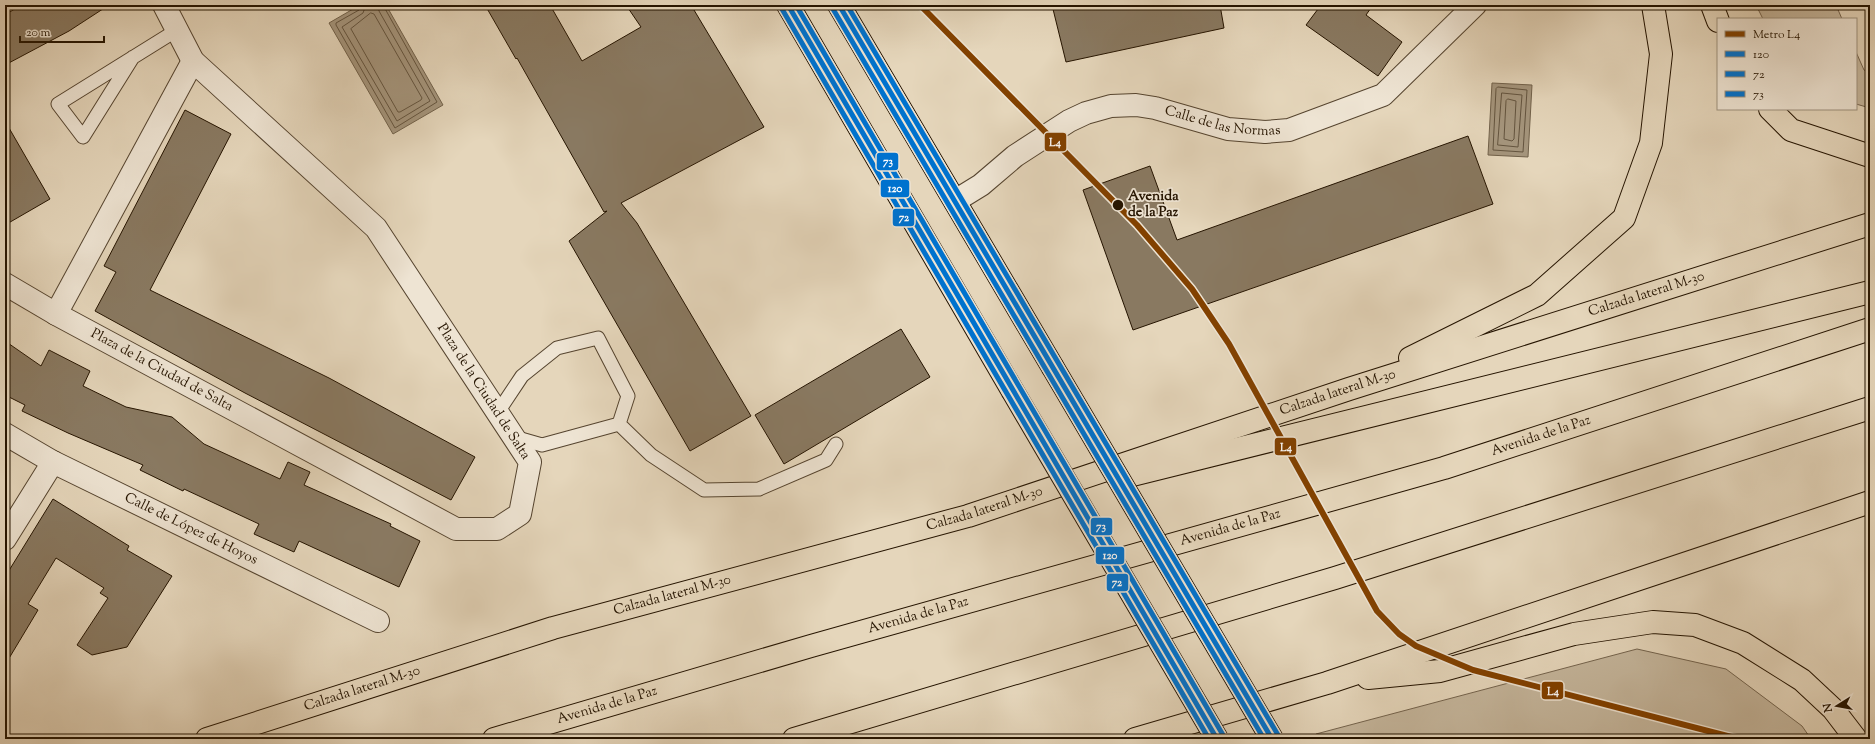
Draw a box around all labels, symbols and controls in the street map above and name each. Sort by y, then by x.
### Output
scale bar [20,18,104,44]
legend [1717,18,1857,110]
text: 20 m [26,24,51,42]
text: Metro L4 [1753,26,1800,44]
text: 120 [1753,46,1769,64]
text: 72 [1753,66,1765,84]
text: 73 [1753,86,1764,104]
street label: Calle de las Normas [1162,101,1281,142]
line badge: L4 [1044,132,1067,152]
text: L4 [1048,135,1062,151]
line badge: 73 [876,152,899,171]
text: 73 [883,154,894,170]
line badge: 120 [880,179,910,198]
text: 120 [887,181,903,197]
place label: Avenida de la Paz [1128,187,1179,223]
marker: Avenida de la Paz [1111,198,1125,212]
line badge: 72 [892,208,915,227]
text: 72 [899,210,910,226]
street label: Calzada lateral M-30 [1586,267,1707,323]
street label: Plaza de la Ciudad de Salta [431,320,535,464]
street label: Plaza de la Ciudad de Salta [87,324,237,417]
street label: Calzada lateral M-30 [1277,365,1398,421]
street label: Avenida de la Paz [1489,411,1593,462]
line badge: L4 [1274,437,1297,456]
text: L4 [1279,440,1293,456]
street label: Calzada lateral M-30 [924,482,1045,537]
street label: Calle de López de Hoyos [121,488,261,571]
street label: Avenida de la Paz [1178,504,1283,552]
line badge: 73 [1090,517,1113,536]
text: 73 [1096,519,1107,535]
line badge: 120 [1095,546,1125,565]
text: 120 [1102,548,1118,564]
street label: Calzada lateral M-30 [611,570,733,621]
line badge: 72 [1106,573,1129,592]
text: 72 [1112,575,1123,591]
street label: Avenida de la Paz [866,592,971,639]
street label: Calzada lateral M-30 [302,661,423,717]
line badge: L4 [1541,681,1564,700]
street label: Avenida de la Paz [555,682,660,730]
text: L4 [1546,684,1560,700]
north arrow [1817,686,1857,726]
text: N [1819,702,1837,715]

